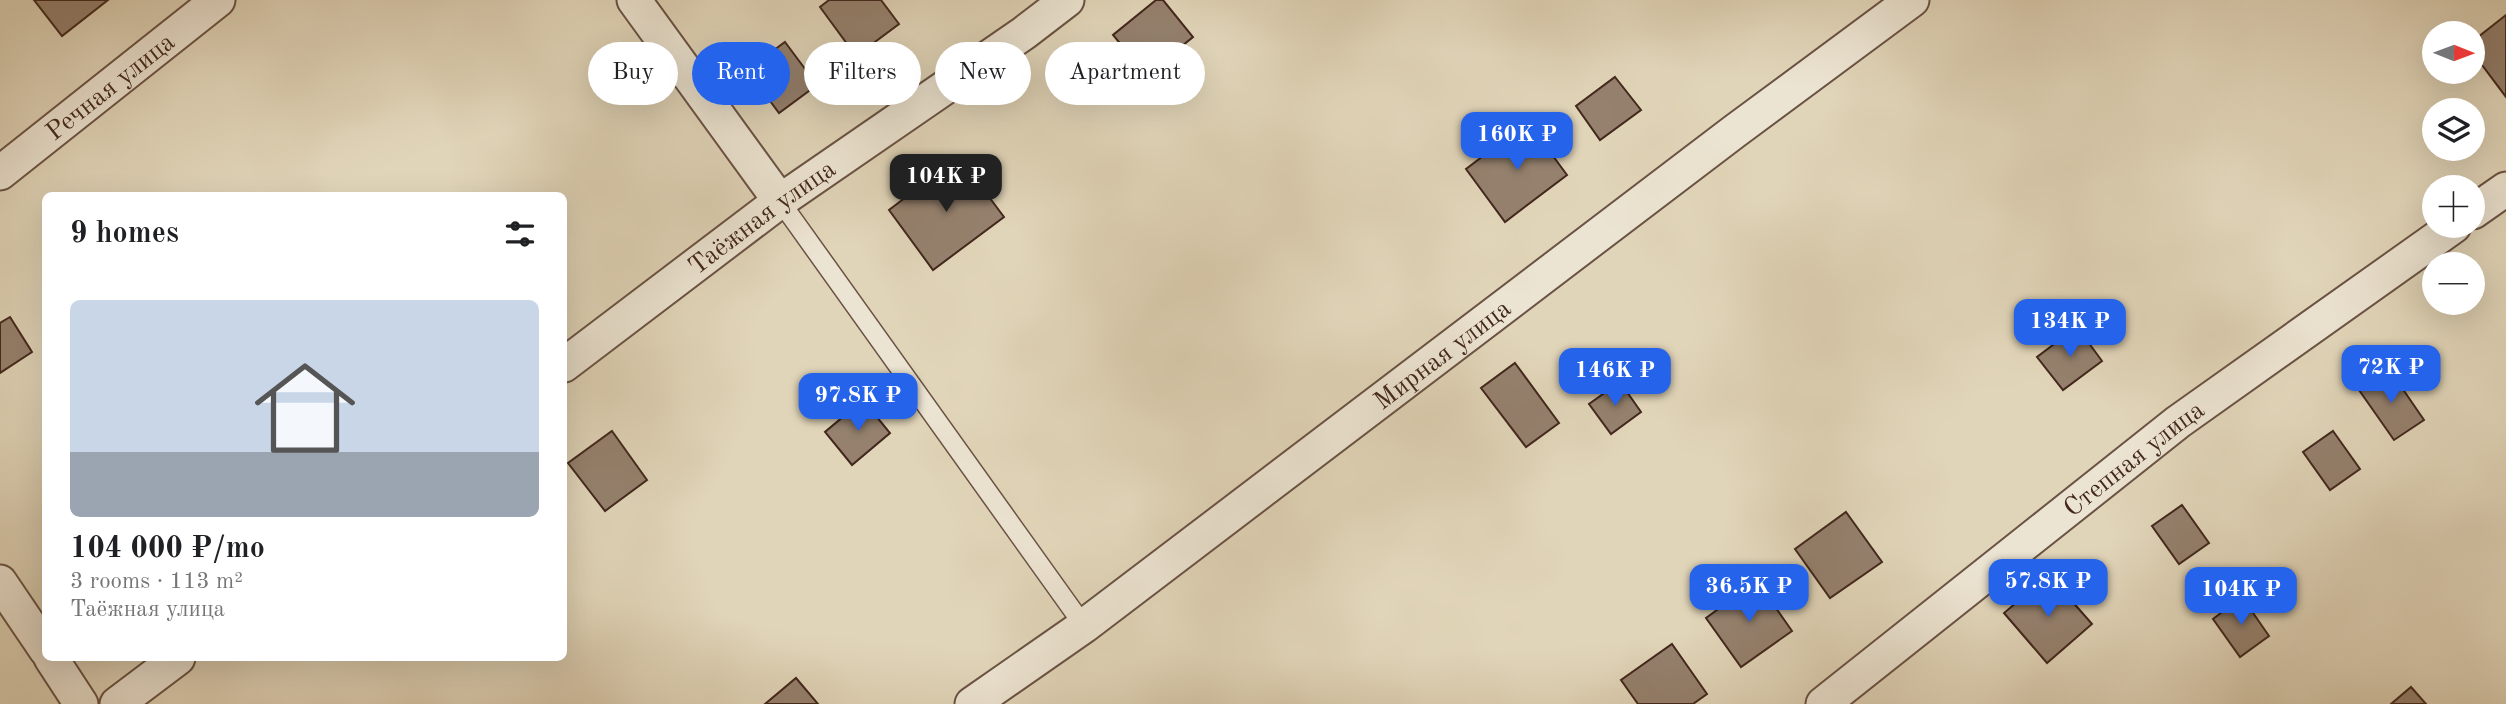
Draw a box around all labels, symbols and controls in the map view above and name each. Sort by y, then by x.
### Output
north arrow [2422,21,2485,84]
map controls [2422,21,2485,315]
street label: Речная улица [42,29,180,146]
chip: Buy [588,42,678,105]
chip: Rent [692,42,790,105]
chip: Filters [804,42,921,105]
chip: New [935,42,1031,105]
chip: Apartment [1045,42,1205,105]
button: layers [2422,98,2485,161]
pin: 160K ₽ [1460,113,1574,172]
text: 160K ₽ [1477,123,1557,146]
pin: 104K ₽ [889,154,1003,214]
street label: Таёжная улица [684,156,841,281]
text: 104K ₽ [906,165,986,188]
button: + [2422,175,2485,238]
icon: filters [501,215,539,253]
text: 9 homes [70,219,179,249]
button: − [2422,252,2485,315]
street label: Мирная улица [1370,296,1516,415]
pin: 134K ₽ [2013,300,2127,359]
text: 134K ₽ [2030,310,2110,333]
icon: home [242,345,368,471]
pin: 72K ₽ [2342,346,2440,405]
pin: 146K ₽ [1558,348,1672,408]
text: 72K ₽ [2358,356,2424,379]
text: 146K ₽ [1575,359,1655,382]
pin: 97.8K ₽ [793,374,923,433]
text: 97.8K ₽ [815,384,901,407]
street label: Степная улица [2060,397,2209,522]
text: 104 000 ₽/mo [70,534,265,564]
pin: 57.8K ₽ [1983,560,2113,619]
pin: 36.5K ₽ [1684,564,1814,624]
pin: 104K ₽ [2184,568,2298,627]
text: 3 rooms · 113 m² [70,570,243,593]
text: 57.8K ₽ [2005,570,2091,593]
text: 36.5K ₽ [1706,575,1792,598]
text: 104K ₽ [2201,578,2281,601]
text: Таёжная улица [70,598,225,621]

